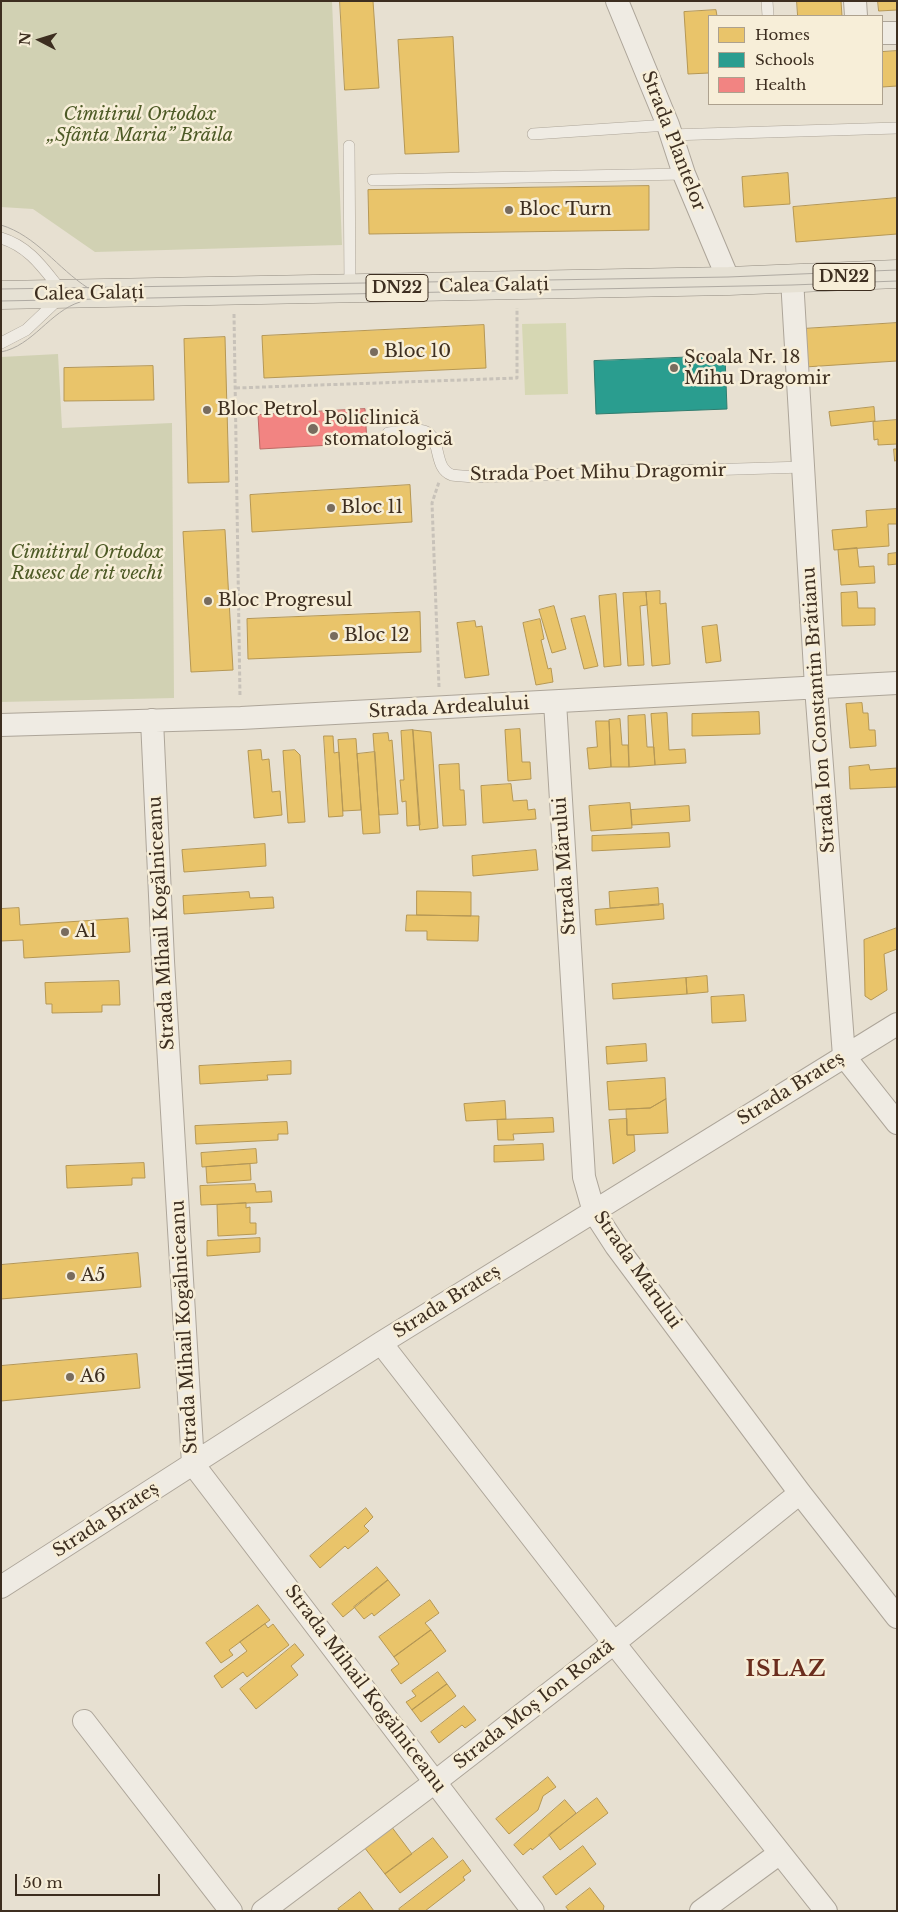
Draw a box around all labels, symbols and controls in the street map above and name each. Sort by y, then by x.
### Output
north arrow [15,15,65,65]
legend [708,15,883,105]
text: Homes [755,25,810,44]
text: N [16,31,35,46]
text: Schools [755,50,814,69]
street label: Strada Plantelor [636,68,710,214]
text: Health [755,75,806,94]
park label: Cimitirul Ortodox „Sfânta Maria” Brăila [47,104,233,146]
place label: Bloc Turn [519,199,612,221]
marker: Bloc Turn [503,204,515,216]
road number: DN22 [813,264,875,290]
road number: DN22 [366,274,428,302]
street label: Calea Galați [439,274,549,298]
street label: Calea Galați [34,282,144,306]
place label: Bloc 10 [384,341,451,363]
marker: Bloc 10 [368,346,380,358]
place label: Școala Nr. 18 Mihu Dragomir [684,347,830,389]
marker: Școala Nr. 18 Mihu Dragomir [668,362,680,374]
place label: Bloc Petrol [217,399,318,421]
marker: Bloc Petrol [201,404,213,416]
place label: Policlinică stomatologică [324,408,453,450]
marker: Policlinică stomatologică [306,422,320,436]
street label: Strada Poet Mihu Dragomir [470,460,726,486]
place label: Bloc 11 [341,497,403,519]
marker: Bloc 11 [325,502,337,514]
park label: Cimitirul Ortodox Rusesc de rit vechi [10,542,164,584]
street label: Strada Ion Constantin Brătianu [798,566,840,854]
place label: Bloc Progresul [218,590,352,612]
marker: Bloc Progresul [202,595,214,607]
place label: Bloc 12 [344,625,409,647]
marker: Bloc 12 [328,630,340,642]
street label: Strada Ardealului [368,693,530,723]
street label: Strada Mihail Kogălniceanu [145,795,179,1051]
street label: Strada Mărului [549,796,581,936]
place label: A1 [75,921,97,943]
marker: A1 [59,926,71,938]
street label: Strada Brateș [734,1048,848,1130]
street label: Strada Mihail Kogălniceanu [168,1199,202,1455]
street label: Strada Mărului [588,1207,686,1333]
street label: Strada Brateș [390,1261,504,1343]
place label: A5 [81,1265,105,1287]
marker: A5 [65,1270,77,1282]
place label: A6 [80,1366,105,1388]
marker: A6 [64,1371,76,1383]
street label: Strada Brateș [49,1478,163,1562]
street label: Strada Mihail Kogălniceanu [280,1581,450,1797]
street label: Strada Moș Ion Roată [450,1636,618,1774]
district label: ISLAZ [745,1657,827,1683]
scale bar [18,1864,162,1896]
text: 50 m [23,1873,63,1892]

